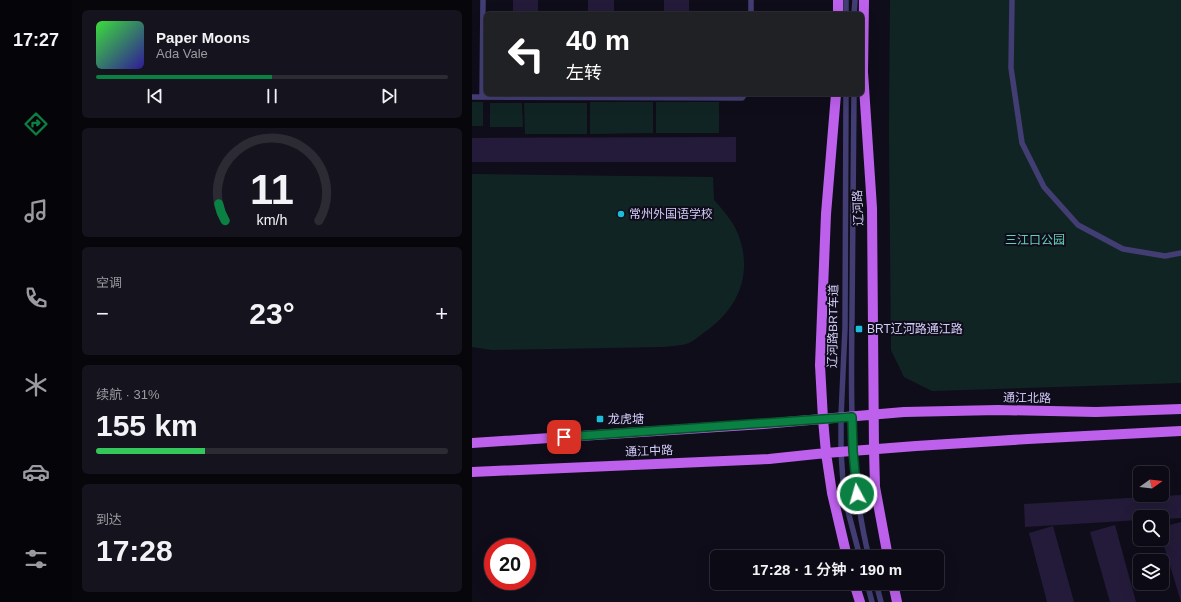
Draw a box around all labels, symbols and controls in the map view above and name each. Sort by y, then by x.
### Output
text: 40 m [566,25,630,56]
icon: left [500,28,552,80]
text: Paper Moons [156,29,250,46]
text: 17:27 [13,30,59,50]
text: Ada Vale [156,46,208,61]
text: 左转 [566,63,602,83]
icon: previous [144,85,166,107]
icon: pause [261,85,283,107]
icon: next [378,85,400,107]
icon: directions [22,110,50,138]
text: 11 [250,165,294,212]
street label: 辽河路 [850,190,866,226]
icon: music [22,197,50,225]
place label: 常州外国语学校 [629,207,713,221]
marker: 常州外国语学校 [616,209,626,219]
text: km/h [257,211,288,227]
park label: 三江口公园 [1005,233,1065,247]
text: 空调 [96,275,122,290]
icon: phone [22,284,50,312]
street label: 辽河路BRT车道 [825,284,841,368]
text: 23° [249,297,295,330]
text: − [96,301,109,326]
text: + [435,301,448,326]
place label: BRT辽河路通江路 [867,322,963,336]
marker: BRT辽河路通江路 [854,324,864,334]
icon: climate [22,371,50,399]
text: 续航 · 31% [96,387,160,402]
street label: 通江北路 [1003,391,1051,405]
text: 155 km [96,409,198,442]
place label: 龙虎塘 [608,412,644,426]
marker: 龙虎塘 [595,414,605,424]
pin [547,420,581,454]
icon: arrive [553,426,575,448]
street label: 通江中路 [625,443,673,459]
icon: car [22,458,50,486]
north arrow [1133,466,1169,502]
map controls [1133,466,1169,590]
position arrow [836,473,878,515]
button: search [1133,510,1169,546]
text: 到达 [96,512,122,527]
text: 17:28 [96,534,173,567]
speed limit sign: 20 [484,538,536,590]
icon: filters [22,545,50,573]
button: layers [1133,554,1169,590]
text: 17:28 · 1 分钟 · 190 m [752,561,902,578]

